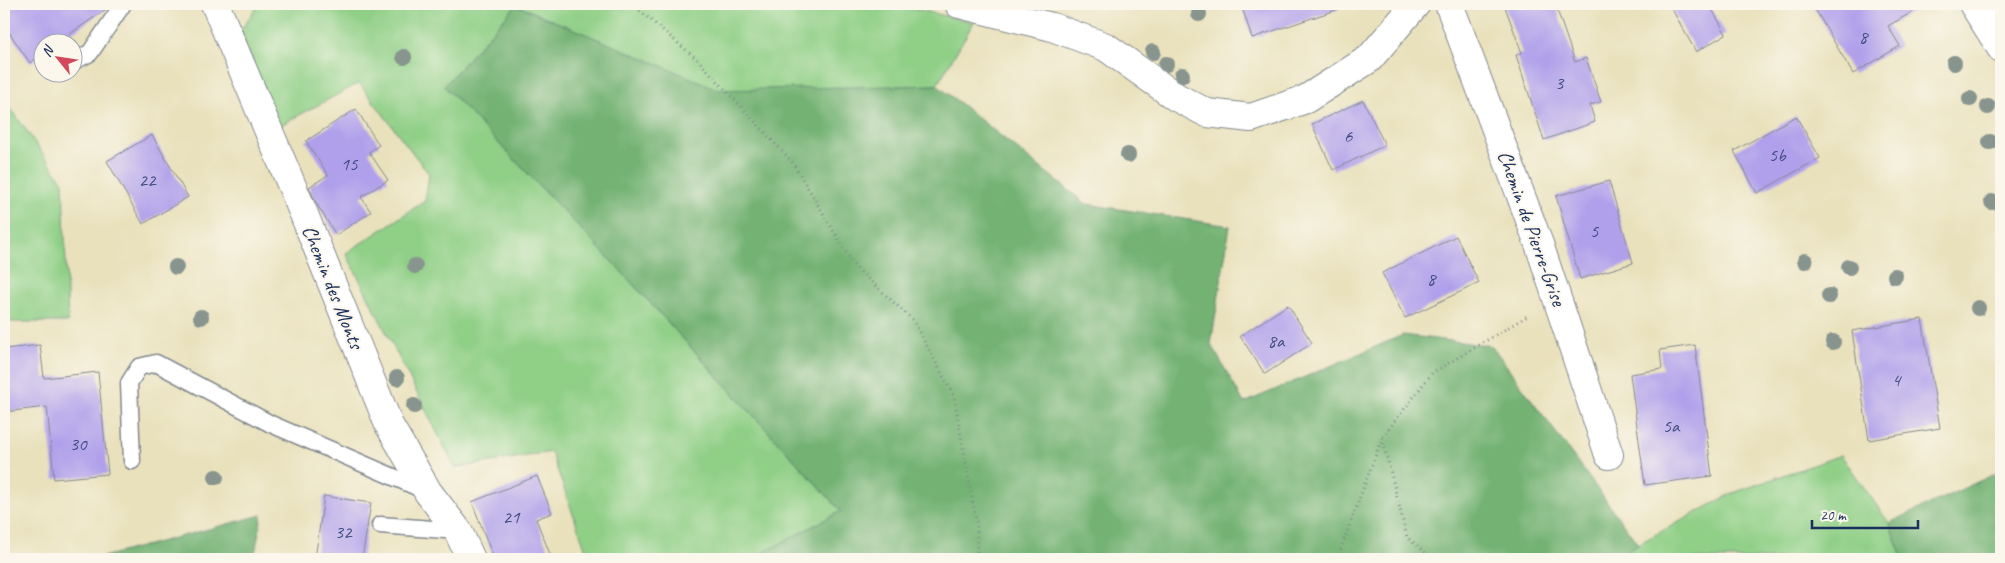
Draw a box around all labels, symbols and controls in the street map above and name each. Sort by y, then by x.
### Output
house number: 8 [1859,25,1870,49]
north arrow [32,32,82,82]
text: N [38,42,58,60]
house number: 3 [1555,71,1565,95]
house number: 6 [1344,124,1354,148]
house number: 5b [1769,143,1787,167]
street label: Chemin de Pierre-Grise [1492,147,1573,310]
house number: 15 [340,152,359,176]
house number: 22 [138,168,157,192]
house number: 5 [1590,219,1600,243]
street label: Chemin des Monts [296,221,370,354]
house number: 8 [1427,267,1438,291]
house number: 8a [1268,329,1286,353]
house number: 4 [1892,368,1903,392]
house number: 5a [1663,414,1681,438]
house number: 30 [69,432,88,456]
scale bar [1812,498,1919,530]
house number: 21 [502,505,521,529]
text: 20 m [1820,506,1847,525]
house number: 32 [334,520,353,544]

